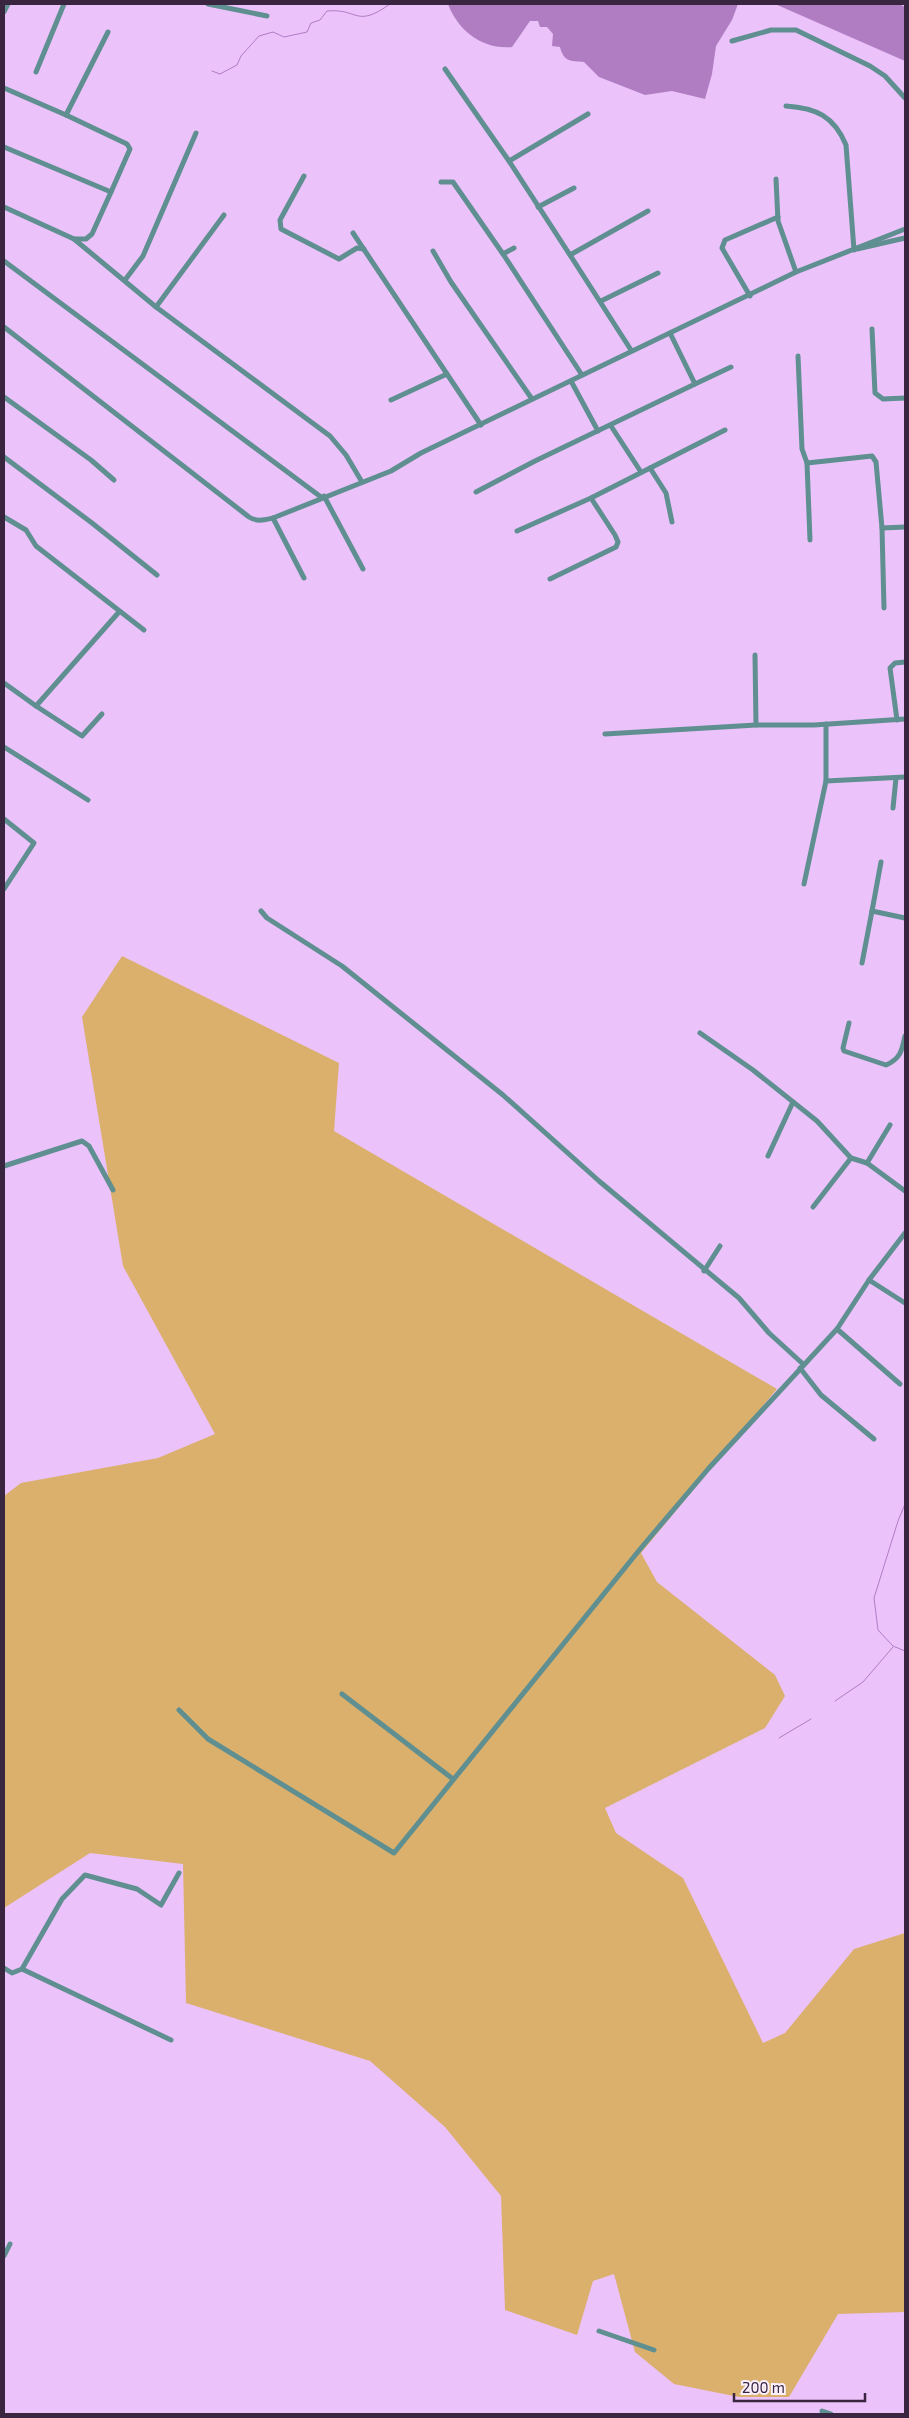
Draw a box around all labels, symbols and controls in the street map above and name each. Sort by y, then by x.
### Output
scale bar [734,2370,865,2402]
text: 200 m [742,2378,785,2396]

